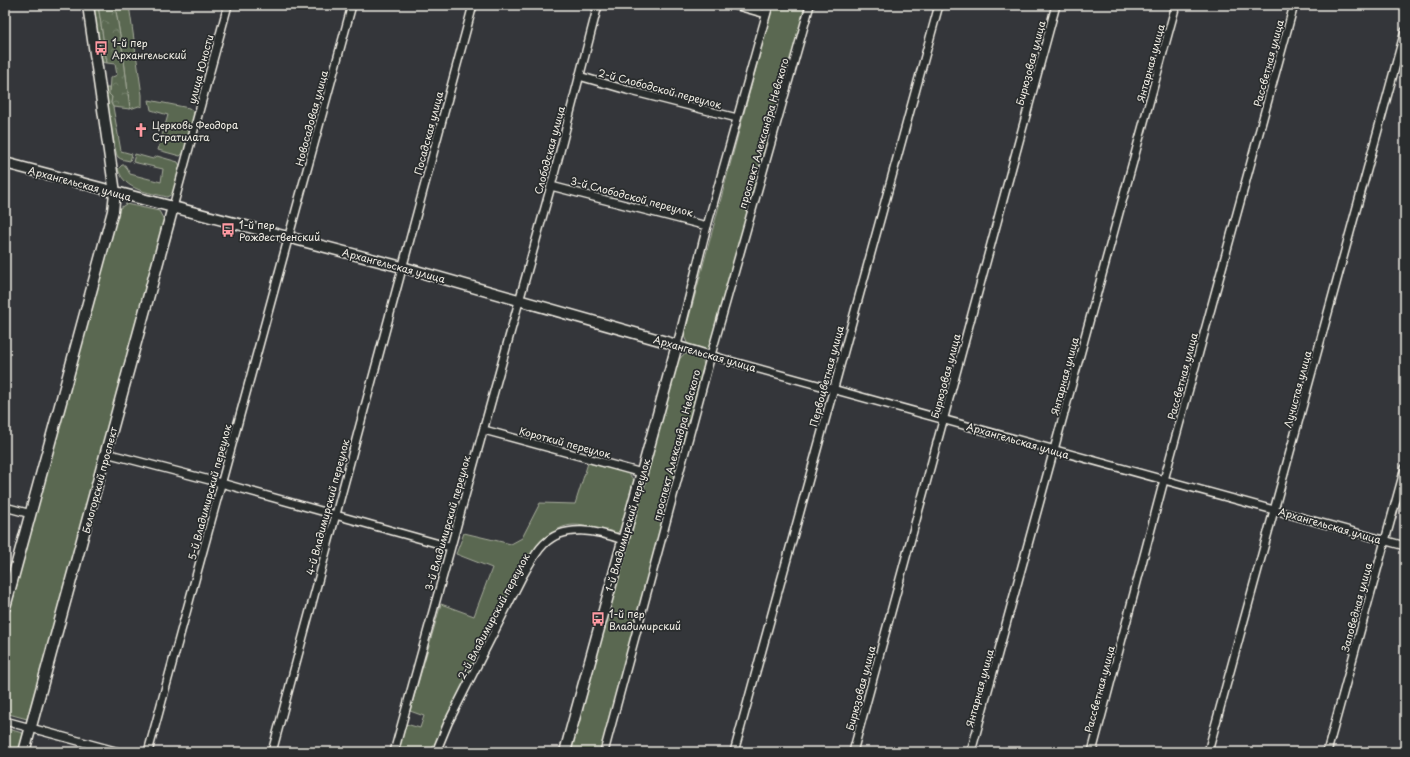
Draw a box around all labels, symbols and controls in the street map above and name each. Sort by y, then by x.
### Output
street label: Рассветная улица [1249,17,1287,108]
street label: Бирюзовая улица [1011,18,1049,107]
street label: Янтарная улица [1132,22,1168,104]
street label: улица Юности [184,33,216,105]
place label: 1-й пер Архангельский [112,35,187,62]
bus stop icon: 1-й пер Архангельский [93,40,109,56]
street label: проспект Александра Невского [734,56,792,210]
street label: 2-й Слободской переулок [596,64,723,113]
street label: Новосадовая улица [291,68,331,167]
street label: Посадская улица [410,89,447,176]
street label: Слободская улица [530,104,568,196]
place label: Церковь Феодора Стратилата [152,117,239,144]
church icon: Церковь Феодора Стратилата [133,122,149,138]
street label: Архангельская улица [27,162,134,204]
street label: 3-й Слободской переулок [569,172,695,221]
place label: 1-й пер Рождественский [239,217,320,244]
bus stop icon: 1-й пер Рождественский [220,222,236,238]
street label: Архангельская улица [341,244,448,286]
street label: Первоцветная улица [805,323,847,428]
street label: Рассветная улица [1163,330,1201,421]
street label: Архангельская улица [652,331,759,375]
street label: Бирюзовая улица [926,331,964,420]
street label: Янтарная улица [1046,335,1082,417]
street label: Лучистая улица [1279,348,1316,429]
street label: проспект Александра Невского [649,367,704,522]
street label: Архангельская улица [965,418,1072,462]
street label: 5-й Владимирский переулок [184,422,235,562]
street label: Короткий переулок [517,423,613,462]
street label: Белогорский проспект [78,425,120,535]
street label: 4-й Владимирский переулок [302,437,353,577]
street label: 3-й Владимирский переулок [420,454,474,593]
street label: 1-й Владимирский переулок [601,457,654,594]
street label: Архангельская улица [1277,503,1384,547]
street label: 2-й Владимирский переулок [453,550,534,682]
street label: Заповедная улица [1337,560,1375,653]
place label: 1-й пер Владимирский [609,606,681,633]
bus stop icon: 1-й пер Владимирский [590,611,606,627]
street label: Бирюзовая улица [841,643,879,732]
street label: Рассветная улица [1080,643,1118,734]
street label: Янтарная улица [961,647,997,729]

